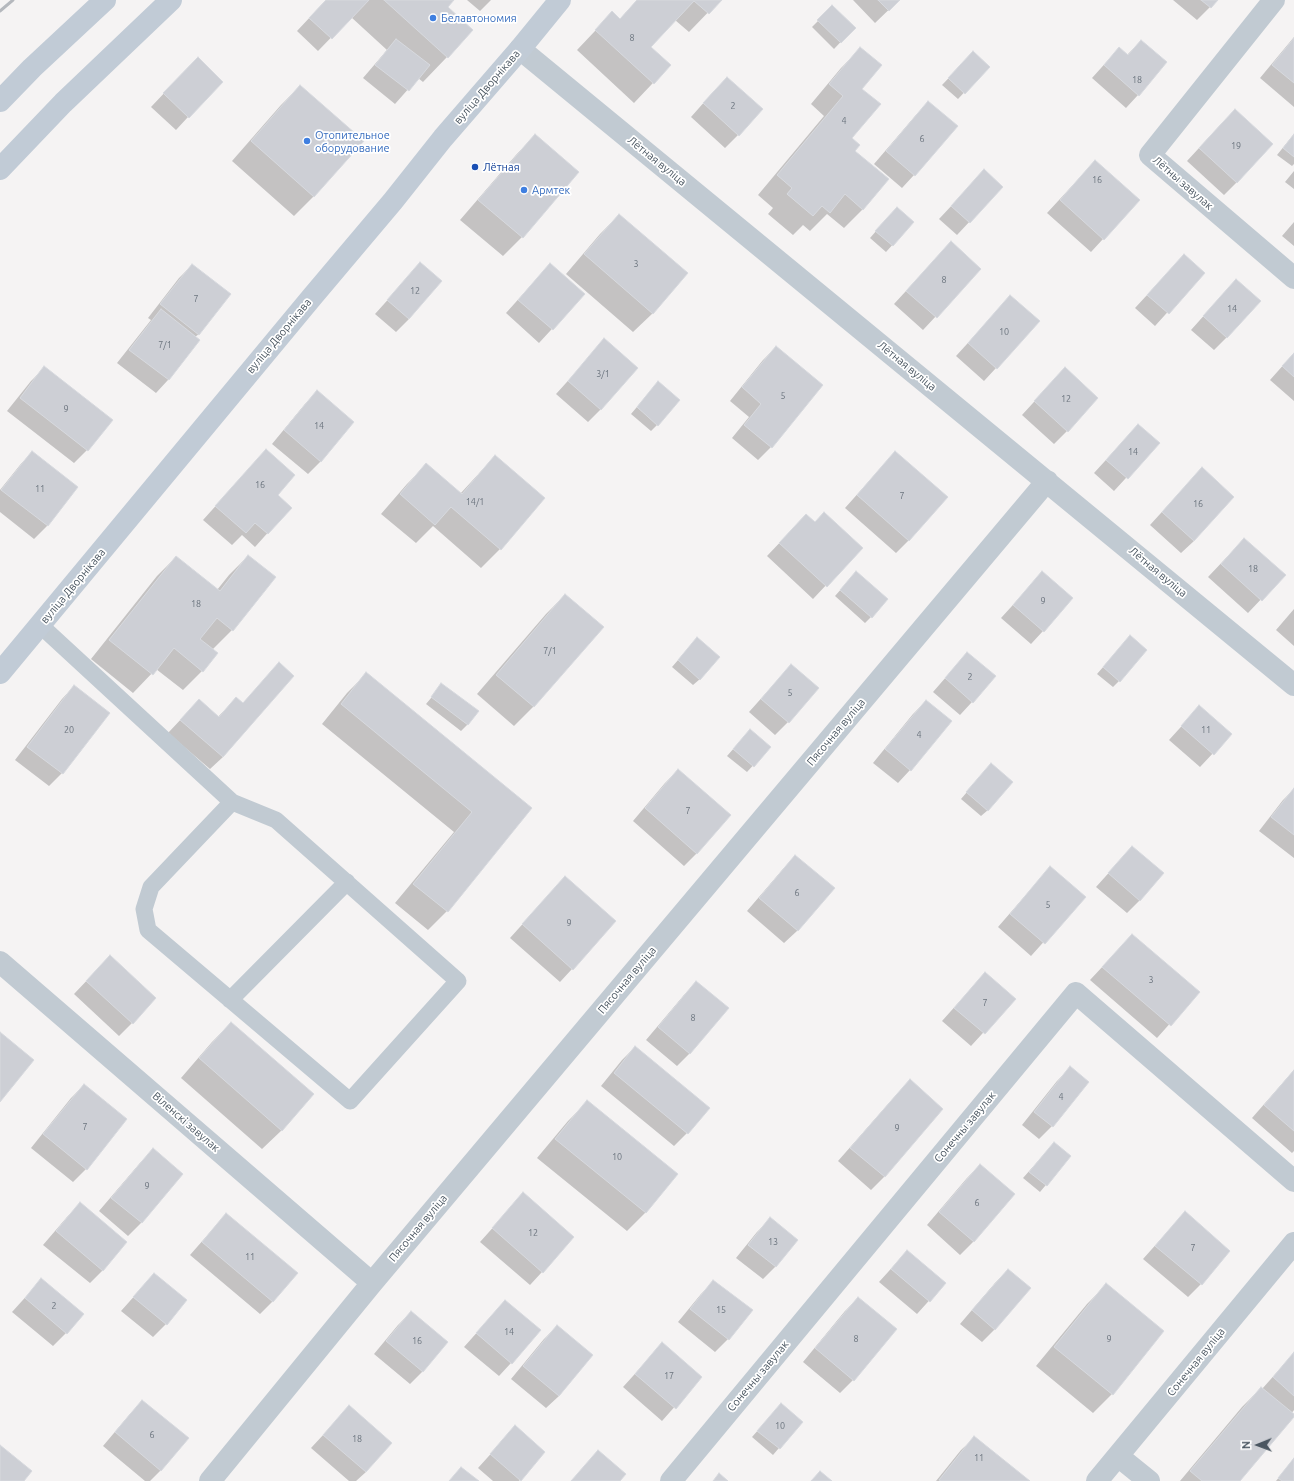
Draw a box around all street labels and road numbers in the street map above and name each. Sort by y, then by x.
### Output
street label: вуліца Дворнікава [451,47,523,127]
street label: Лётная вуліца [625,133,689,189]
street label: Лётны завулак [1150,153,1216,213]
street label: вуліца Дворнікава [244,296,314,376]
street label: Лётная вуліца [875,338,939,394]
street label: Лётная вуліца [1126,544,1190,600]
street label: вуліца Дворнікава [38,546,108,626]
street label: Пясочная вуліца [804,696,868,768]
street label: Пясочная вуліца [595,944,659,1016]
street label: Віленскі завулак [150,1089,222,1155]
street label: Сонечны завулак [932,1089,998,1165]
street label: Пясочная вуліца [386,1192,450,1264]
street label: Сонечная вуліца [1164,1325,1228,1399]
street label: Сонечны завулак [725,1338,791,1414]

